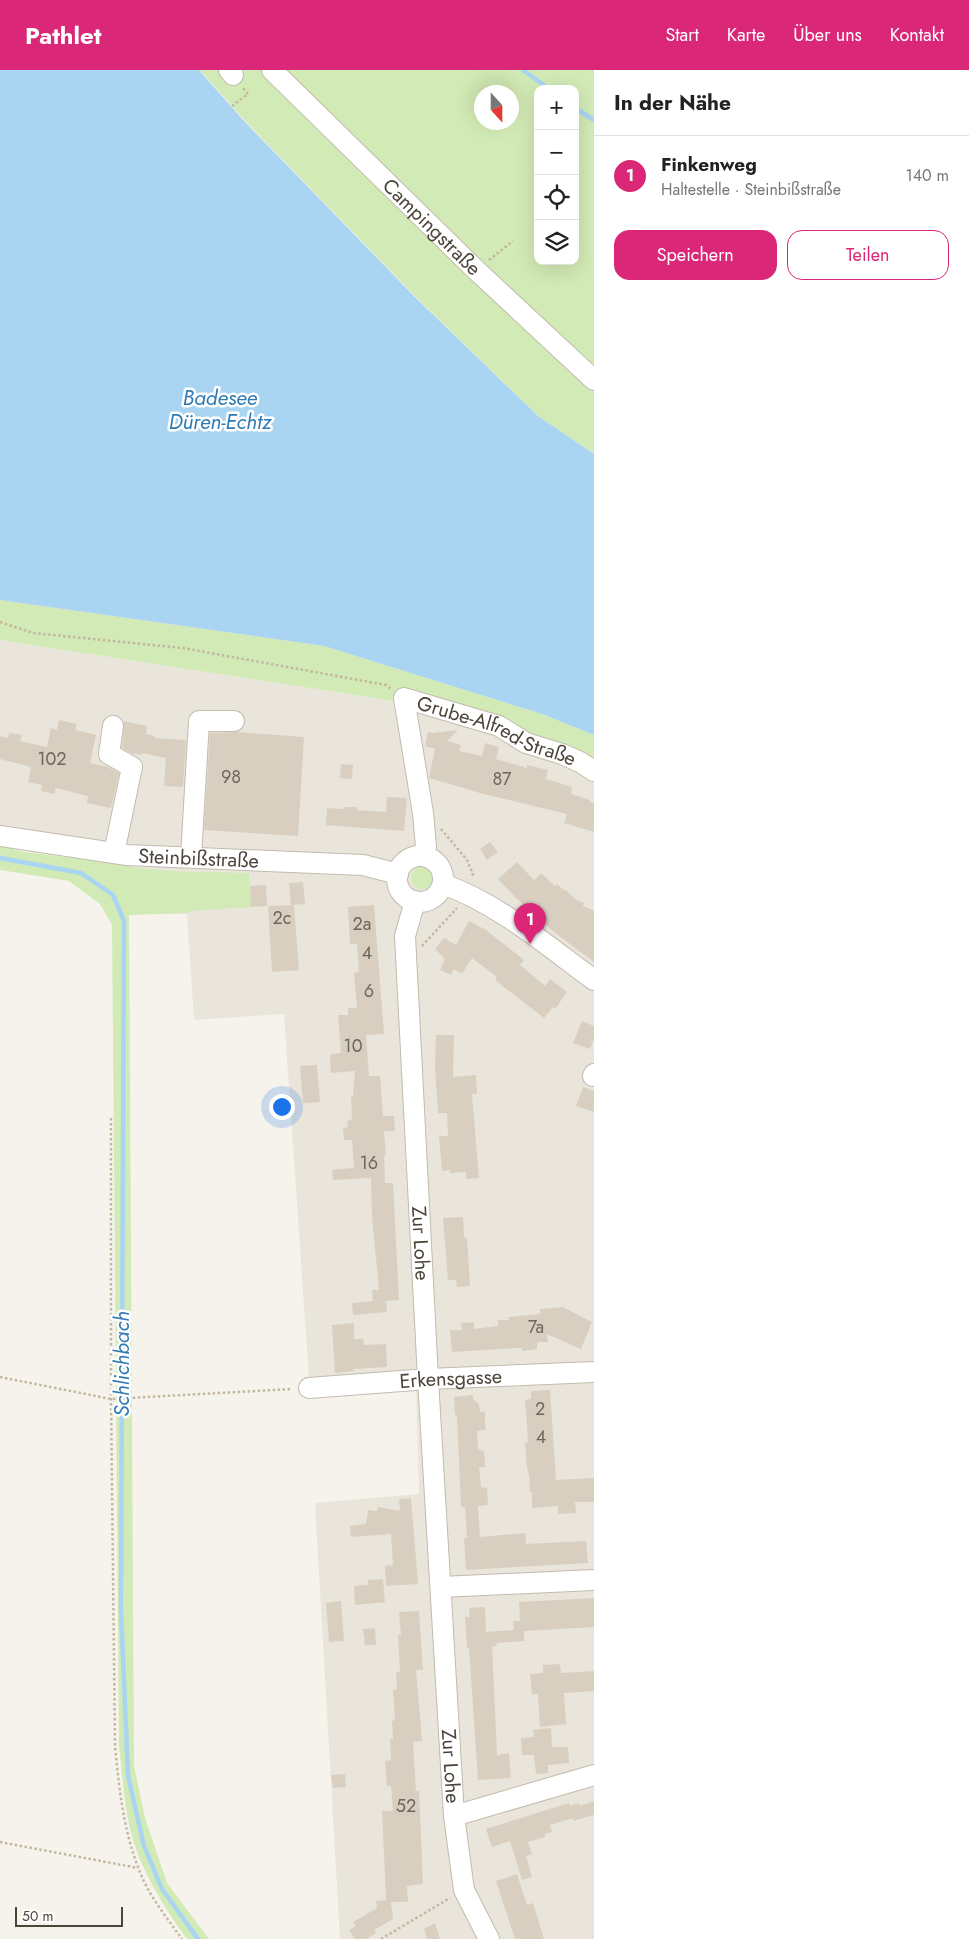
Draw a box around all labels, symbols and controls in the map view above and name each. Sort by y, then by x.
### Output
text: Pathlet [25,18,101,53]
text: Start [665,22,699,48]
text: Karte [727,22,765,48]
text: Über uns [793,22,862,48]
text: Kontakt [890,22,944,48]
north arrow [474,85,519,130]
map controls [534,85,579,265]
button: + [534,85,579,130]
text: In der Nähe [614,88,731,118]
button: − [534,130,579,175]
text: Finkenweg [661,151,757,178]
text: 1 [626,164,634,187]
text: 140 m [906,164,949,187]
street label: Campingstraße [376,172,488,282]
button: locate [534,175,579,220]
text: Haltestelle · Steinbißstraße [661,178,841,201]
button: layers [534,220,579,265]
button: Speichern [614,230,777,280]
button: Teilen [787,230,949,280]
water label: Badesee Düren-Echtz [169,383,273,437]
street label: Grube-Alfred-Straße [413,689,581,773]
house number: 102 [37,746,67,772]
house number: 98 [221,764,241,790]
house number: 87 [492,766,512,792]
street label: Steinbißstraße [138,841,259,876]
pin: 1 [514,903,546,944]
house number: 2c [273,905,291,931]
house number: 2a [353,911,371,937]
house number: 4 [362,940,372,966]
house number: 6 [364,978,374,1004]
house number: 10 [344,1033,363,1059]
your location [269,1094,295,1120]
house number: 16 [360,1150,378,1176]
street label: Zur Lohe [404,1205,437,1281]
water label: Schlichbach [107,1311,137,1417]
house number: 7a [528,1314,544,1340]
street label: Erkensgasse [398,1362,503,1396]
house number: 2 [535,1396,545,1422]
house number: 4 [536,1424,546,1450]
street label: Zur Lohe [434,1728,467,1804]
house number: 52 [396,1793,416,1819]
scale bar [15,1904,122,1927]
text: 50 m [22,1906,53,1926]

